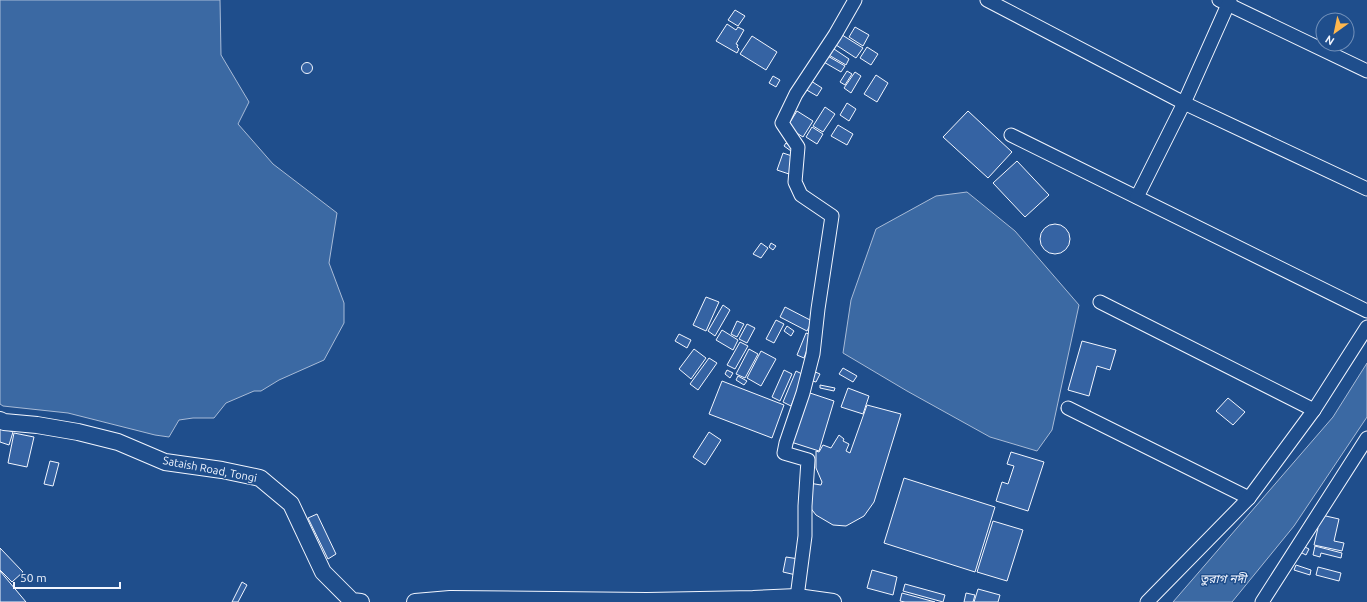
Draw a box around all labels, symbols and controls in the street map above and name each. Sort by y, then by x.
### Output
north arrow [1315,12,1355,52]
text: N [1323,33,1336,48]
street label: Sataish Road, Tongi [162,454,258,484]
scale bar [14,564,120,590]
text: 50 m [20,571,47,584]
water label: তুরাগ নদী [1200,572,1249,586]

